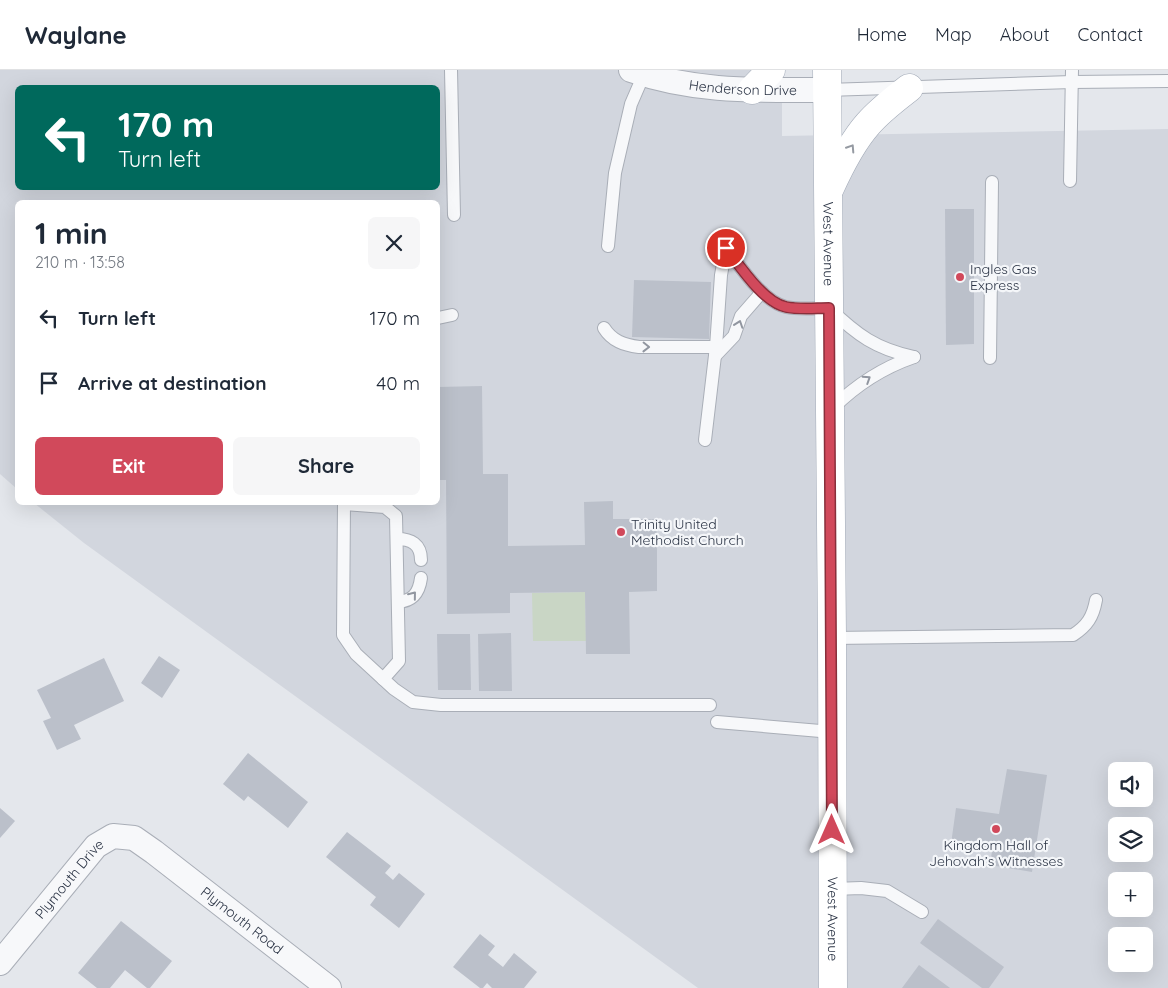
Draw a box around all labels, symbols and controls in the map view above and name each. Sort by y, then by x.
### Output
text: Waylane [25,20,127,50]
text: Home [857,23,907,46]
text: Map [935,23,972,46]
text: About [1000,23,1050,46]
text: Contact [1078,23,1143,46]
street label: Henderson Drive [688,76,797,99]
text: 170 m [118,102,214,146]
icon: left [35,105,100,170]
text: Turn left [118,145,201,173]
one-way arrow [845,145,855,154]
street label: West Avenue [819,202,838,286]
text: 1 min [35,214,108,252]
button: close [368,217,420,269]
pin [705,227,747,269]
icon: arrive [712,234,740,262]
text: 210 m · 13:58 [35,252,125,272]
place label: Ingles Gas Express [970,260,1037,294]
marker: Ingles Gas Express [954,271,966,283]
icon: left [35,304,63,332]
text: Turn left [78,306,156,330]
text: 170 m [369,306,420,330]
one-way arrow [733,321,743,329]
one-way arrow [642,342,650,352]
icon: arrive [35,369,63,397]
text: Arrive at destination [78,371,267,395]
text: 40 m [376,371,420,395]
one-way arrow [861,376,870,385]
button: Exit [35,437,223,495]
button: Share [233,437,420,495]
place label: Trinity United Methodist Church [631,515,744,549]
marker: Trinity United Methodist Church [615,526,627,538]
one-way arrow [408,591,417,600]
map controls [1108,762,1153,972]
button: sound [1108,762,1153,807]
position arrow [805,803,857,855]
button: layers [1108,817,1153,862]
marker: Kingdom Hall of Jehovah’s Witnesses [990,823,1002,835]
street label: Plymouth Drive [31,835,107,923]
place label: Kingdom Hall of Jehovah’s Witnesses [929,836,1063,870]
button: + [1108,872,1153,917]
street label: West Avenue [824,877,842,961]
street label: Plymouth Road [197,883,287,958]
button: − [1108,927,1153,972]

